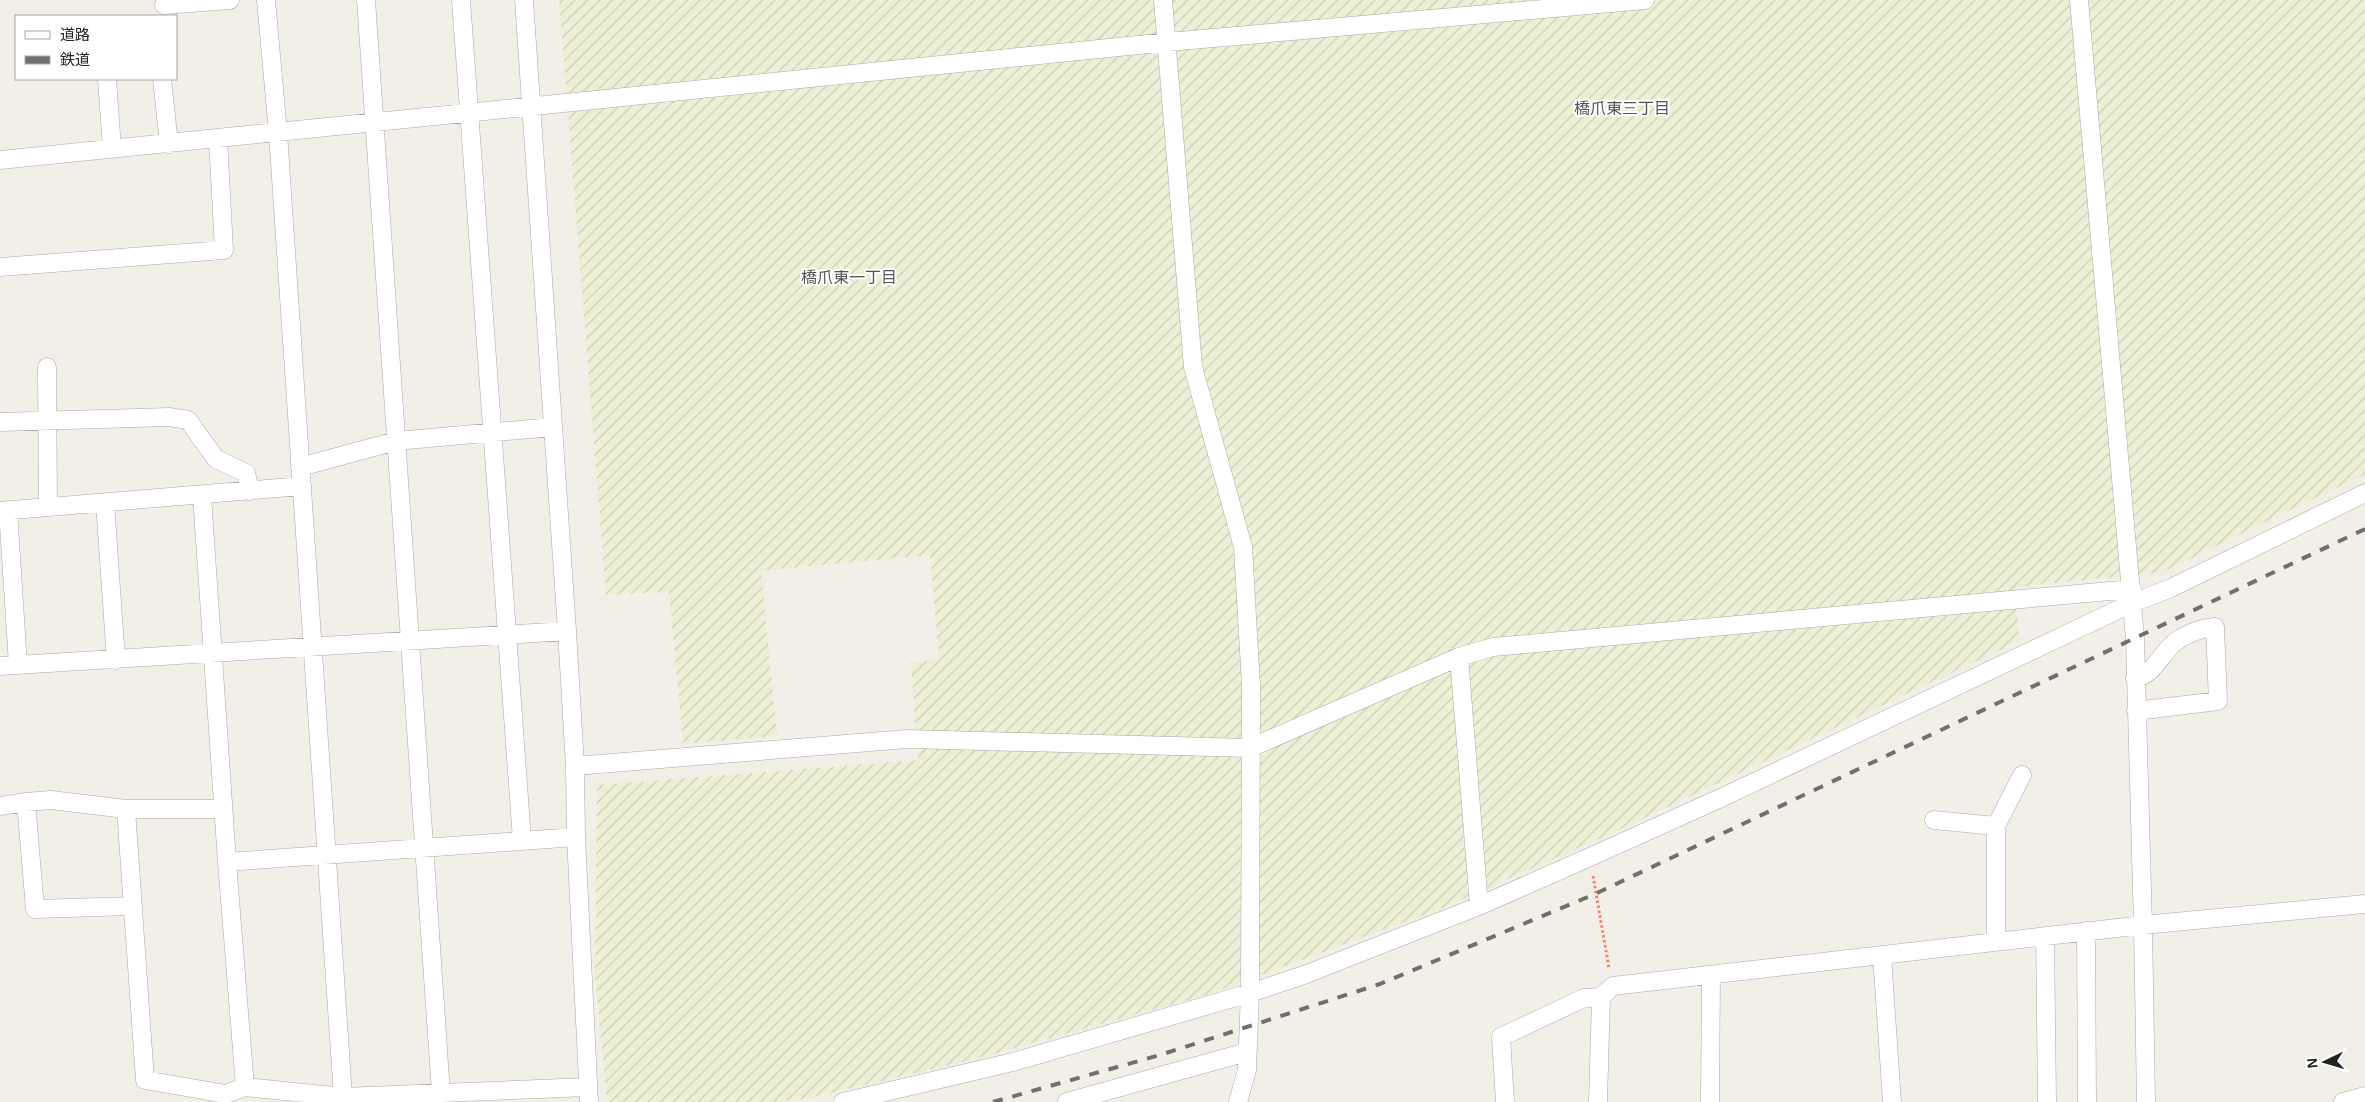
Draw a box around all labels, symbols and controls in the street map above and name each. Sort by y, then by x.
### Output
legend [15,15,178,80]
text: 道路 [60,26,90,43]
text: 鉄道 [60,51,90,68]
district label: 橋爪東三丁目 [1574,100,1670,117]
district label: 橋爪東一丁目 [801,269,897,286]
north arrow [2300,1037,2350,1087]
text: N [2304,1057,2320,1069]

